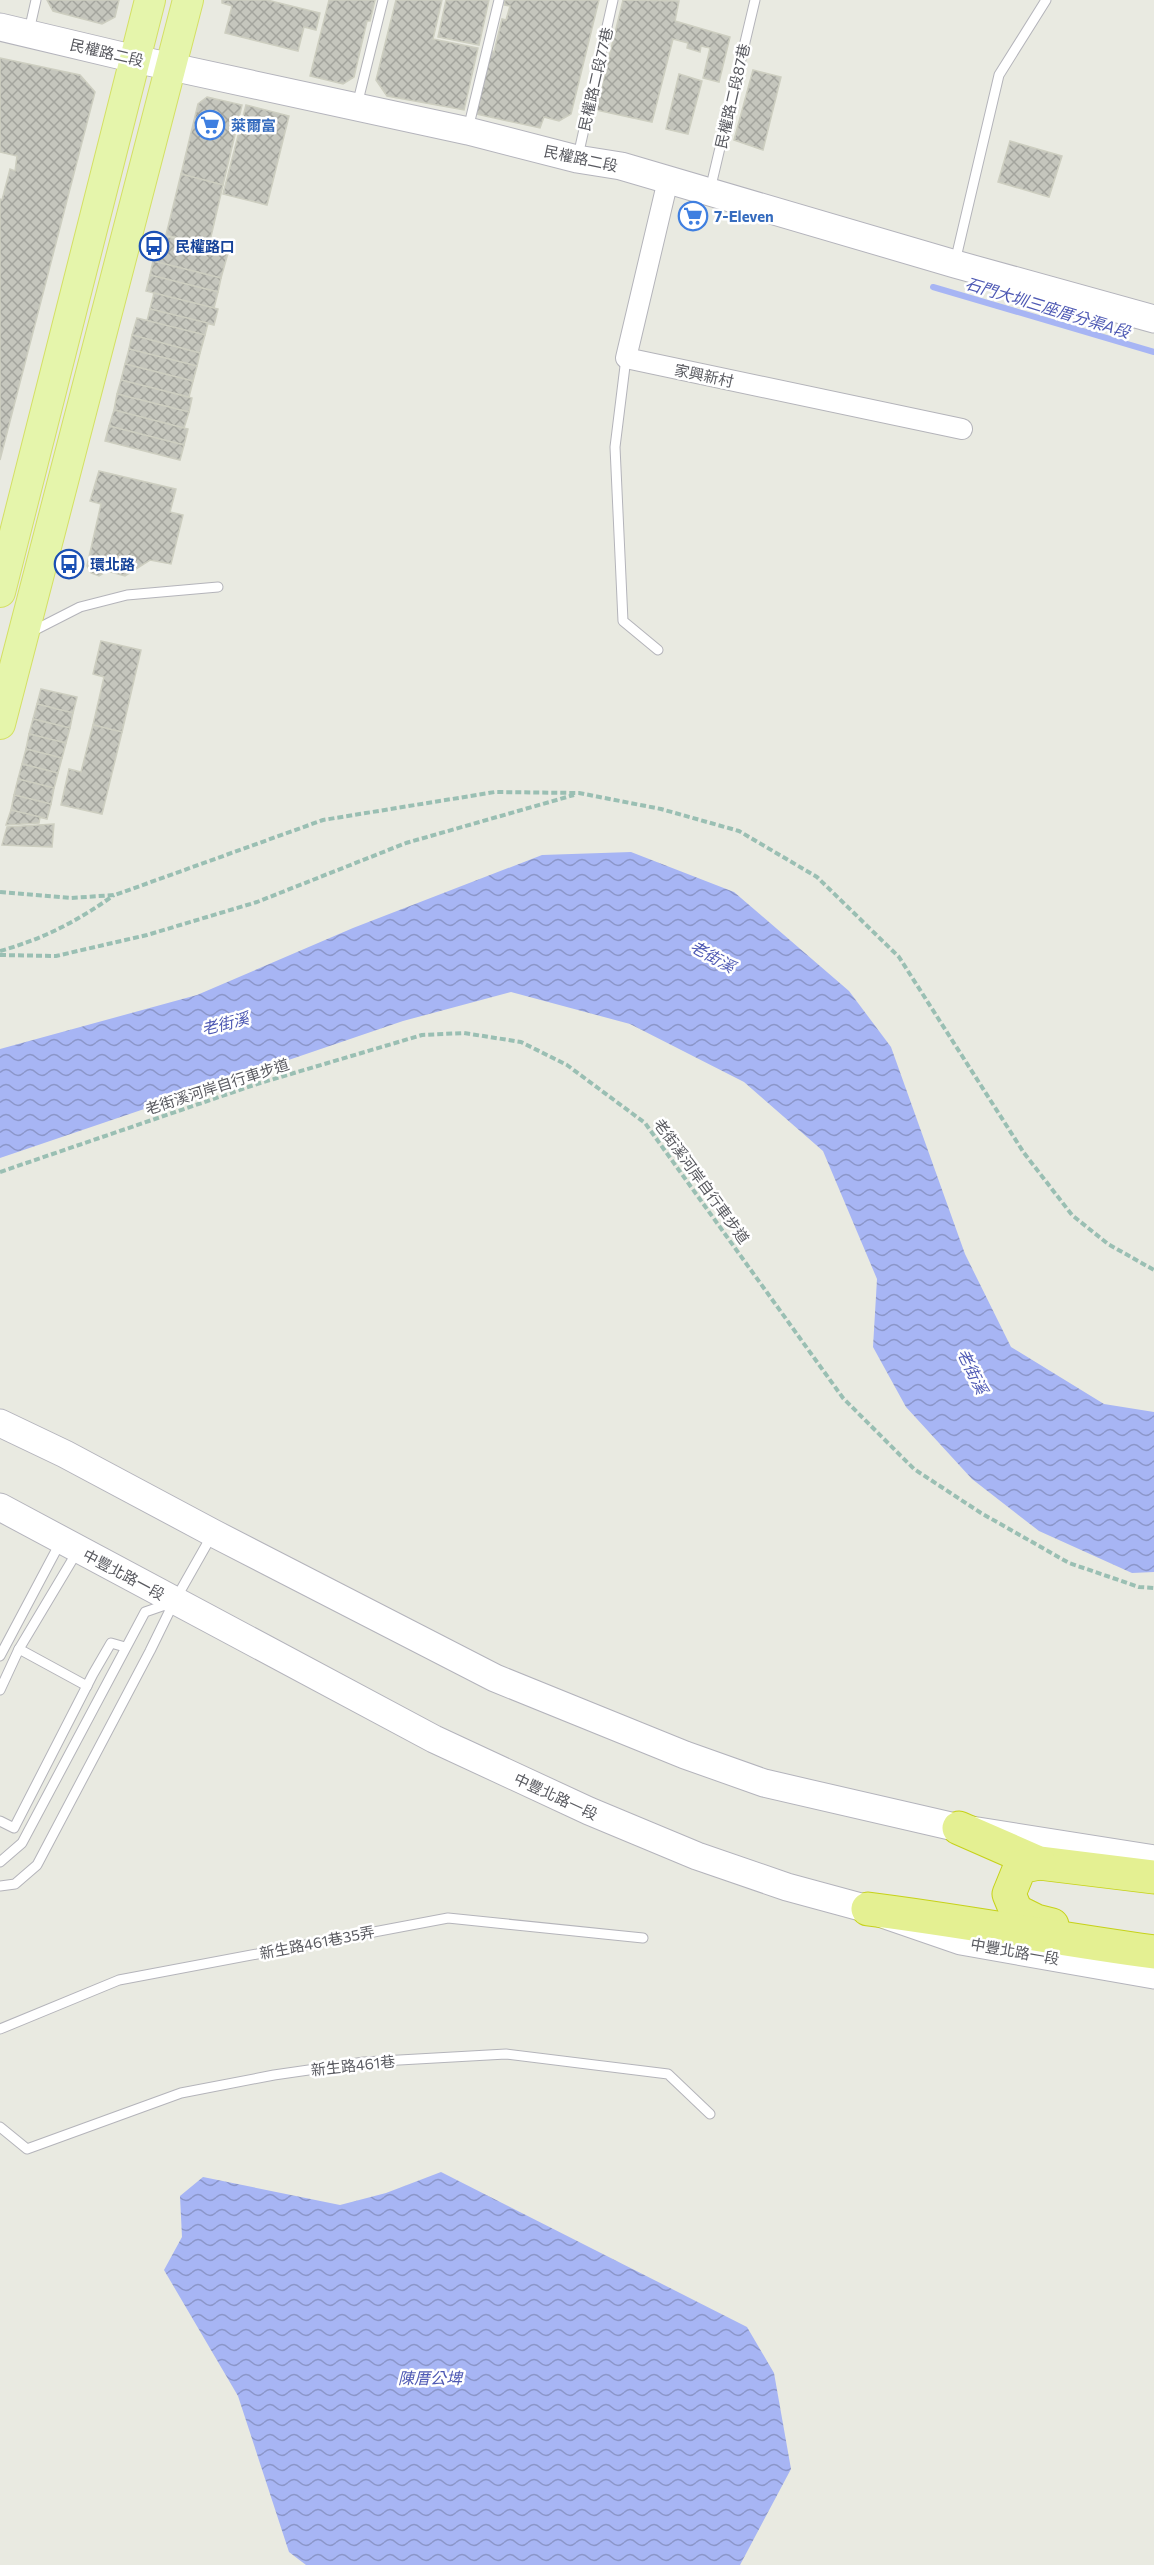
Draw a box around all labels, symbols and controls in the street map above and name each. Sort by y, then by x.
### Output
street label: 民權路二段77巷 [574,25,616,133]
street label: 民權路二段 [68,35,146,69]
street label: 民權路二段87巷 [711,42,753,150]
supermarket icon: 萊爾富 [194,109,226,141]
place label: 萊爾富 [231,116,276,134]
street label: 民權路二段 [542,141,620,175]
supermarket icon: 7-Eleven [677,200,709,232]
place label: 7-Eleven [714,207,774,225]
bus stop icon: 民權路口 [138,230,170,262]
place label: 民權路口 [175,237,235,255]
water label: 石門大圳三座厝分渠A段 [963,273,1134,342]
street label: 家興新村 [673,360,735,390]
bus stop icon: 環北路 [53,548,85,580]
place label: 環北路 [90,555,135,573]
water label: 老街溪 [687,936,740,977]
water label: 老街溪 [199,1007,253,1038]
street label: 老街溪河岸自行車步道 [143,1054,291,1118]
street label: 老街溪河岸自行車步道 [651,1115,753,1247]
water label: 老街溪 [954,1345,993,1399]
street label: 中豐北路一段 [80,1545,168,1603]
street label: 中豐北路一段 [511,1769,601,1823]
street label: 新生路461巷35弄 [258,1922,376,1962]
street label: 中豐北路一段 [969,1934,1061,1968]
street label: 新生路461巷 [310,2052,396,2078]
water label: 陳厝公埤 [398,2368,464,2387]

